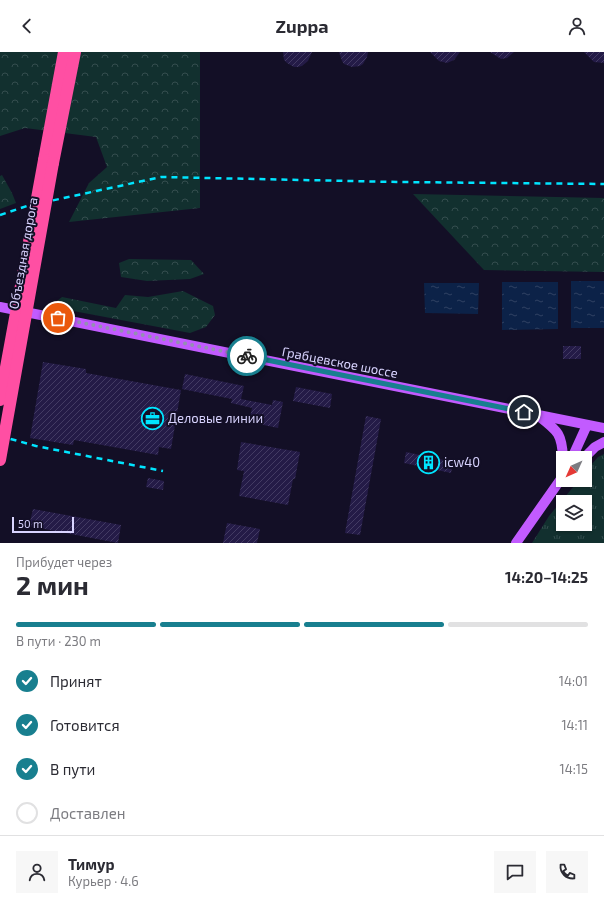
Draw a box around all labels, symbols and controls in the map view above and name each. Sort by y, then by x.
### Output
icon: back [16,15,38,37]
text: Zuppa [275,15,329,37]
icon: person [566,15,588,37]
street label: Объездная дорога [5,196,41,310]
pin [41,301,75,335]
icon: bag [47,307,69,329]
courier [227,336,267,376]
street label: Грабцевское шоссе [281,343,399,381]
icon: bike [236,345,258,367]
pin [507,395,541,429]
icon: home [513,401,535,423]
office icon: Деловые линии [140,405,166,431]
place label: Деловые линии [168,410,263,426]
building icon: icw40 [415,449,441,475]
north arrow [556,451,592,487]
map controls [556,451,592,531]
place label: icw40 [444,454,480,470]
button: layers [556,495,592,531]
scale bar [12,515,74,534]
text: 50 m [18,517,43,530]
text: Прибудет через [16,554,112,570]
text: 14:20–14:25 [505,568,588,586]
text: 2 мин [16,569,89,600]
text: В пути · 230 m [16,633,101,649]
icon: check [16,670,38,692]
text: Принят [50,672,102,690]
text: 14:01 [559,673,588,689]
icon: check [16,714,38,736]
text: Готовится [50,716,120,734]
text: 14:11 [561,717,588,733]
icon: check [16,758,38,780]
text: В пути [50,760,95,778]
text: 14:15 [560,761,588,777]
text: Доставлен [50,804,126,822]
button: person [16,851,58,893]
button: chat [494,851,536,893]
button: phone [546,851,588,893]
text: Тимур [68,855,114,873]
text: Курьер · 4.6 [68,873,139,889]

